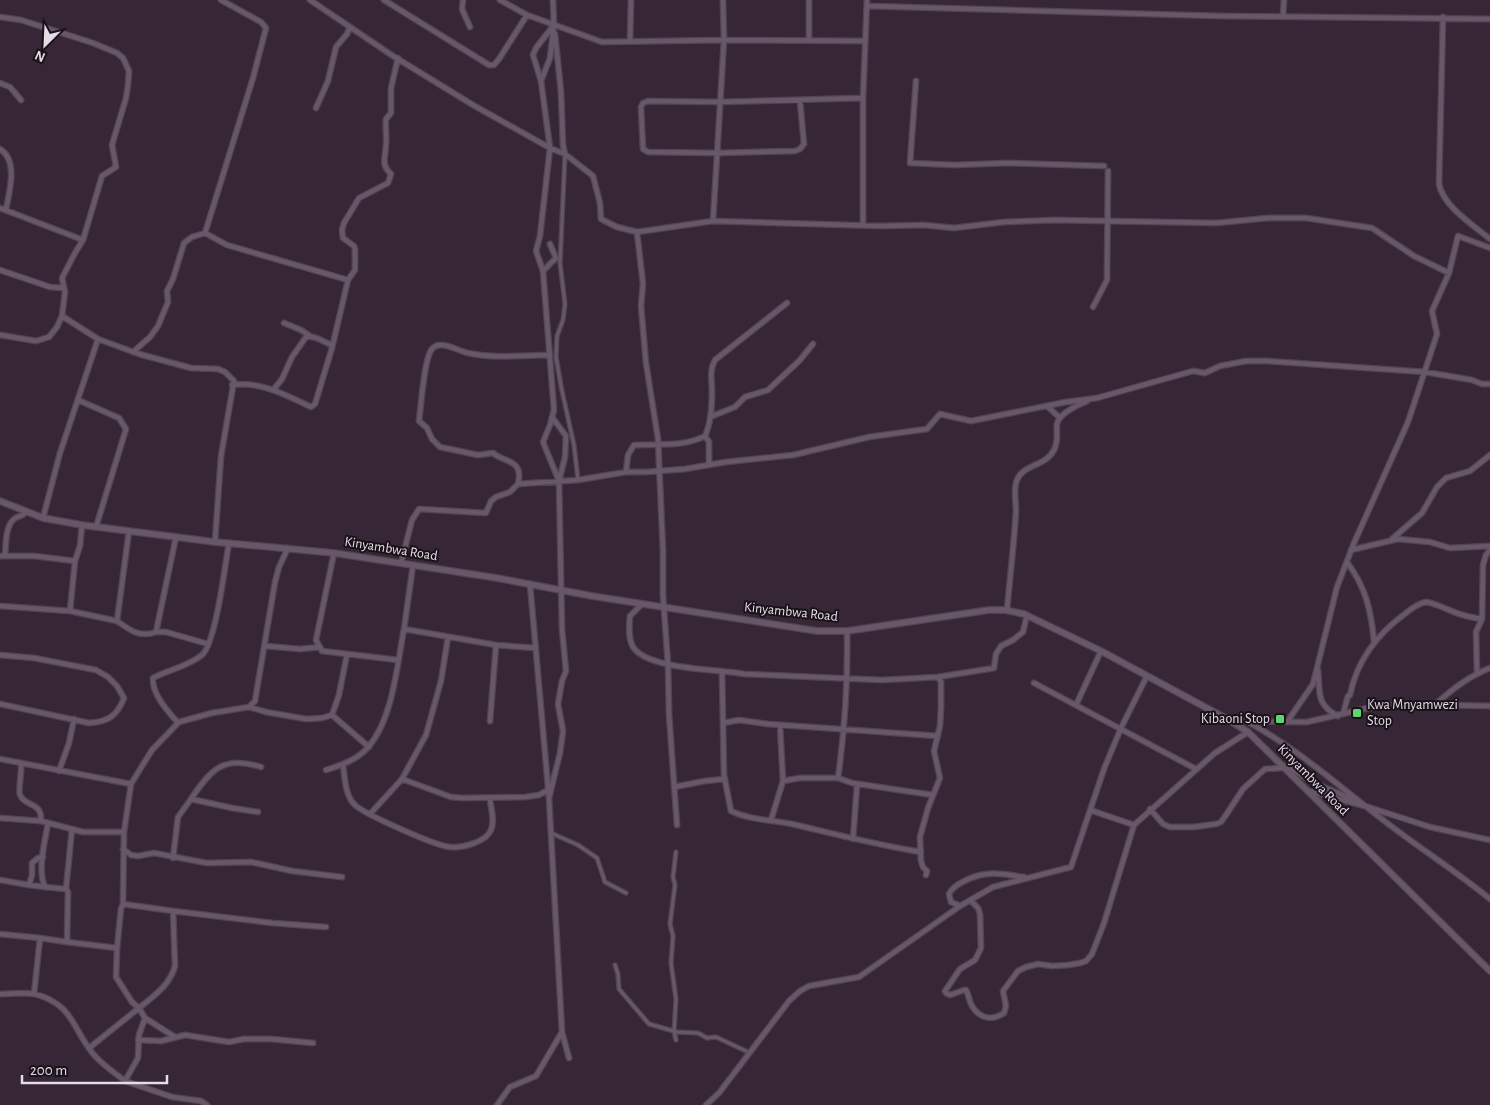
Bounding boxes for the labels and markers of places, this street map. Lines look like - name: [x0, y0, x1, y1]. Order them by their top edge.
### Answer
- place label: Kwa Mnyamwezi Stop: [1367, 698, 1458, 728]
- marker: Kwa Mnyamwezi Stop: [1351, 707, 1363, 719]
- place label: Kibaoni Stop: [1201, 712, 1270, 726]
- marker: Kibaoni Stop: [1274, 713, 1286, 725]

